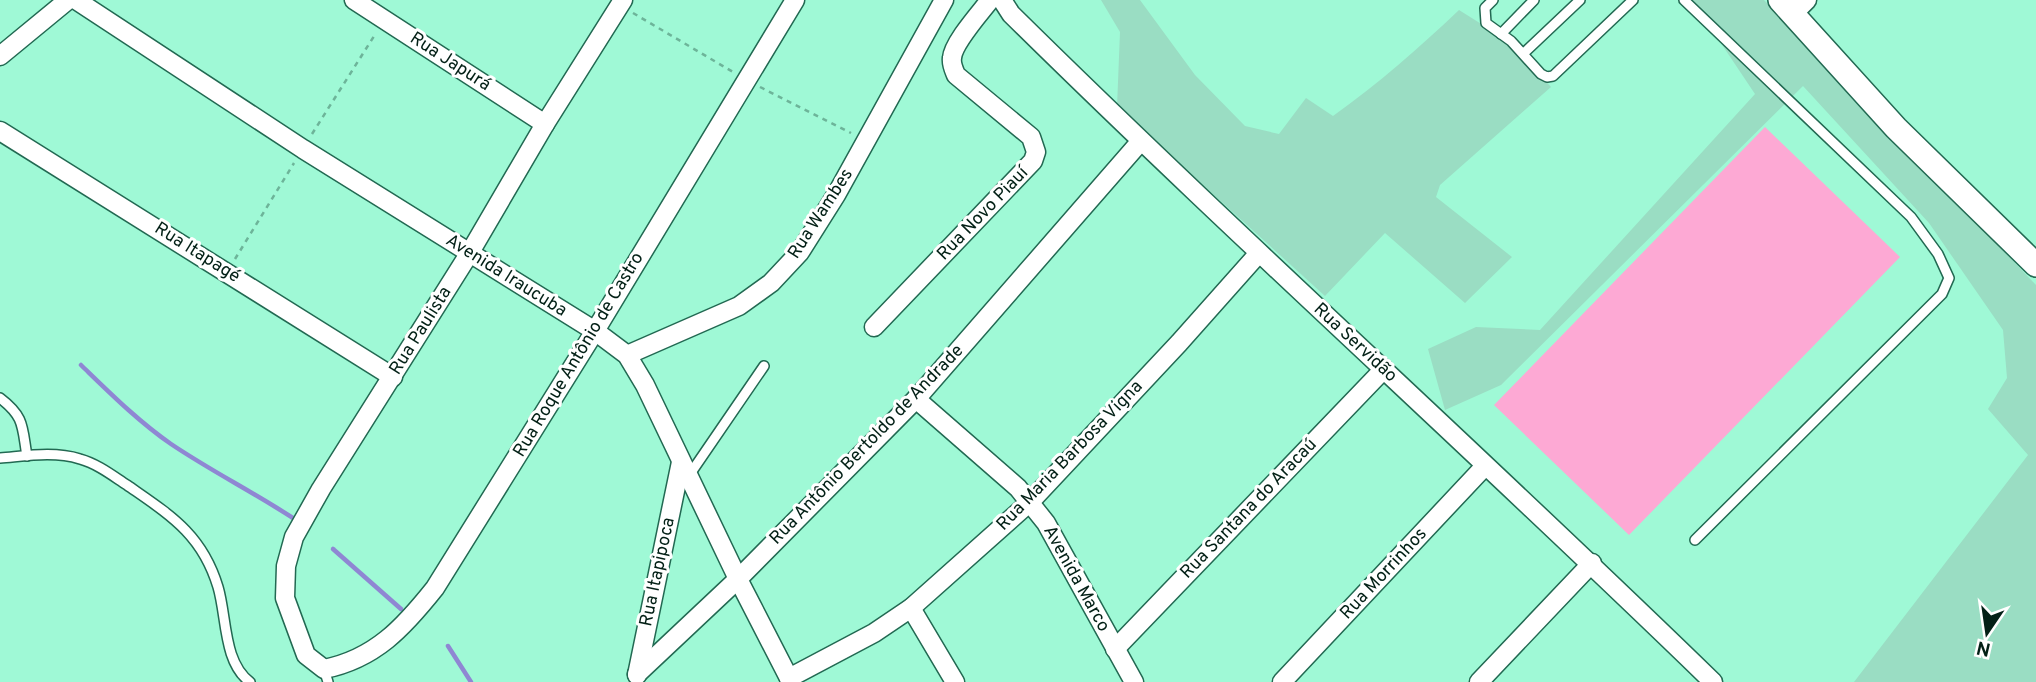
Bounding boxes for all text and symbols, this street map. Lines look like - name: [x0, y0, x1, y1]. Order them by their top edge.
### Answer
- street label: Rua Japurá: [405, 27, 495, 97]
- street label: Rua Novo Piauí: [932, 161, 1035, 266]
- street label: Rua Wambes: [783, 164, 859, 264]
- street label: Rua Itapagé: [150, 218, 244, 288]
- street label: Avenida Iraucuba: [441, 229, 571, 323]
- street label: Rua Roque Antônio de Castro: [509, 248, 649, 462]
- street label: Rua Paulista: [385, 283, 457, 379]
- street label: Rua Servidão: [1308, 298, 1402, 388]
- street label: Rua Antônio Bertoldo de Andrade: [765, 340, 969, 550]
- street label: Rua Maria Barbosa Vigna: [992, 376, 1148, 536]
- street label: Rua Santana do Aracaú: [1176, 434, 1322, 584]
- street label: Rua Itapipoca: [635, 515, 681, 629]
- street label: Avenida Marco: [1037, 522, 1115, 636]
- street label: Rua Morrinhos: [1336, 523, 1432, 625]
- north arrow: [1952, 598, 2022, 668]
- text: N: [1974, 634, 1993, 661]

